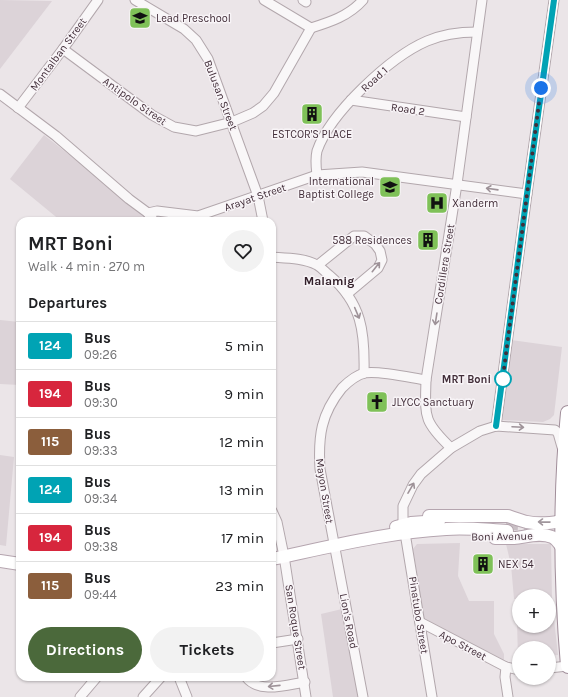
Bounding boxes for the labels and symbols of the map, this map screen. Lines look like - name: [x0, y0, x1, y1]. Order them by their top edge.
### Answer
- school or university icon: Lead Preschool: [127, 5, 153, 31]
- place label: Lead Preschool: [156, 12, 231, 25]
- street label: Montalban Street: [27, 15, 89, 93]
- street label: Bulusan Street: [201, 58, 240, 132]
- street label: Road 1: [358, 64, 390, 95]
- street label: Antipolo Street: [100, 75, 169, 128]
- your location: [531, 78, 551, 98]
- building icon: ESTCOR'S PLACE: [299, 101, 325, 127]
- street label: Road 2: [390, 101, 426, 118]
- place label: ESTCOR'S PLACE: [272, 128, 352, 141]
- school or university icon: International Baptist College: [377, 174, 403, 200]
- place label: International Baptist College: [298, 175, 374, 201]
- street label: Arayat Street: [223, 181, 288, 214]
- one-way arrow: [486, 185, 499, 193]
- hospital icon: Xanderm: [424, 190, 450, 216]
- place label: Xanderm: [452, 197, 498, 210]
- street label: Cordillera Street: [432, 223, 457, 305]
- building icon: 588 Residences: [415, 227, 441, 253]
- place label: 588 Residences: [332, 234, 412, 247]
- one-way arrow: [372, 262, 380, 273]
- district label: Malamig: [304, 274, 354, 288]
- one-way arrow: [353, 306, 361, 318]
- one-way arrow: [432, 312, 440, 325]
- marker: MRT Boni: [494, 370, 512, 388]
- place label: MRT Boni: [442, 373, 491, 386]
- church icon: JLYCC Sanctuary: [364, 389, 390, 415]
- place label: JLYCC Sanctuary: [392, 396, 474, 409]
- one-way arrow: [511, 424, 524, 431]
- street label: Mayon Street: [313, 457, 336, 525]
- one-way arrow: [408, 482, 416, 494]
- one-way arrow: [538, 518, 551, 526]
- street label: Boni Avenue: [471, 529, 533, 544]
- building icon: NEX 54: [470, 551, 496, 577]
- place label: NEX 54: [498, 558, 534, 571]
- street label: Pinatubo Street: [406, 575, 431, 655]
- street label: San Roque Street: [282, 583, 309, 671]
- street label: Lion's Road: [337, 592, 360, 650]
- street label: Apo Street: [437, 628, 489, 663]
- one-way arrow: [268, 683, 281, 690]

